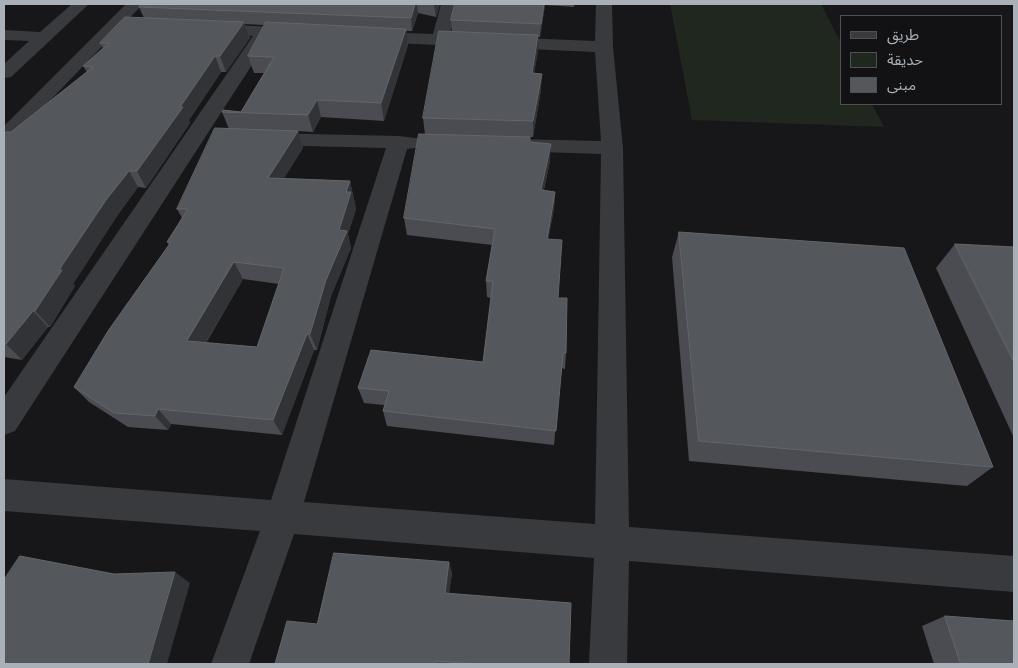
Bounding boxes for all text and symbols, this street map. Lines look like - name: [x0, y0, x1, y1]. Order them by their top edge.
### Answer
- legend: [840, 15, 1003, 105]
- text: طريق: [887, 26, 919, 43]
- text: حديقة: [887, 51, 923, 68]
- text: مبنى: [887, 76, 916, 93]

